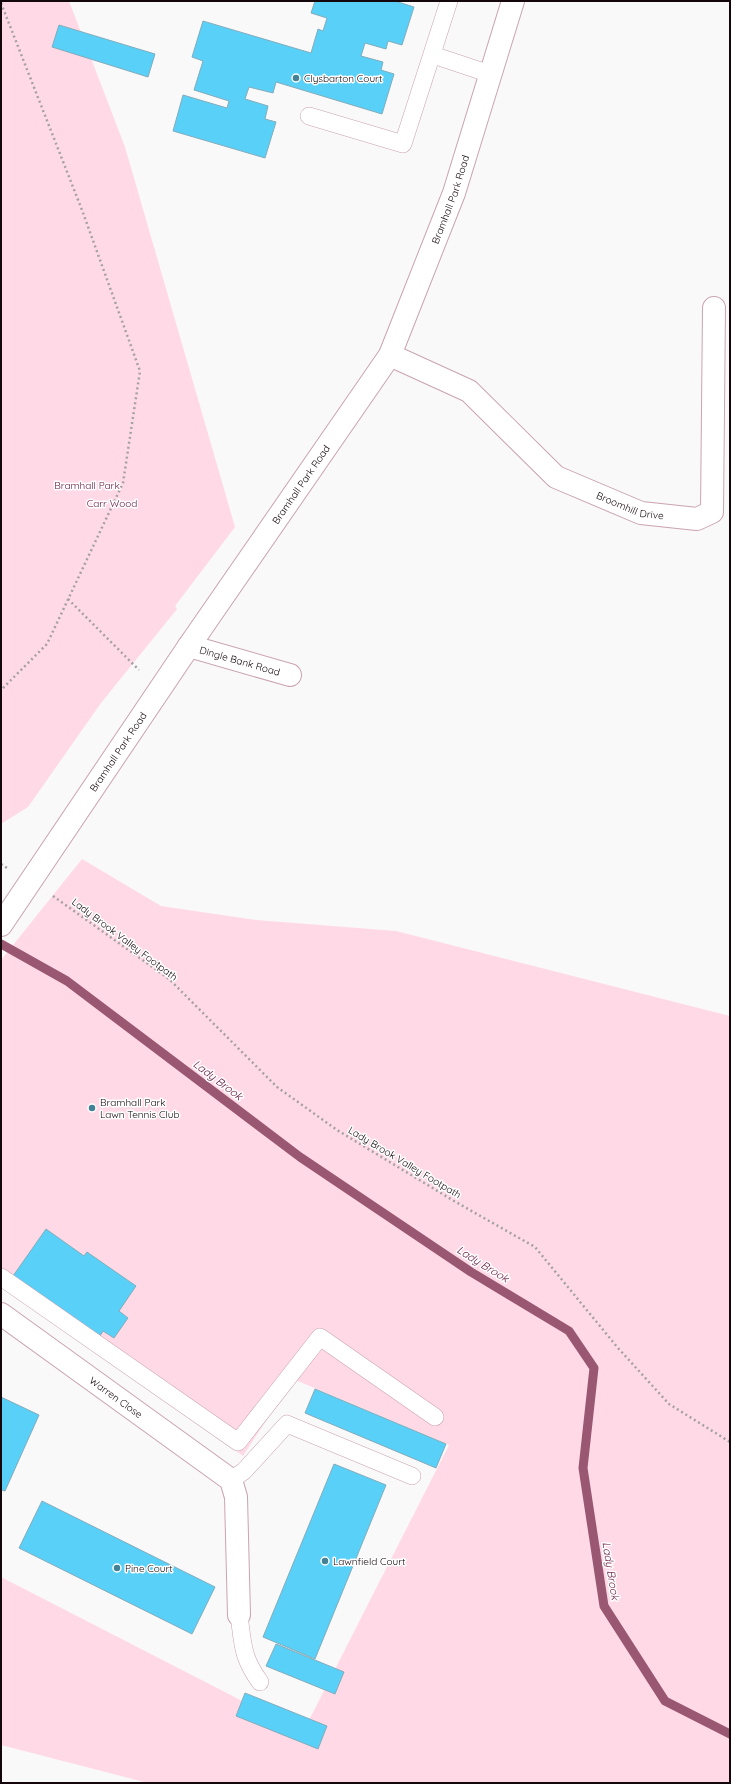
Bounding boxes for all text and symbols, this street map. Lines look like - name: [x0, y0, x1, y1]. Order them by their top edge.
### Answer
- place label: Clysbarton Court: [304, 72, 383, 85]
- marker: Clysbarton Court: [291, 73, 301, 83]
- street label: Bramhall Park Road: [429, 154, 472, 246]
- street label: Bramhall Park Road: [269, 442, 333, 527]
- park label: Bramhall Park: [54, 479, 120, 492]
- street label: Broomhill Drive: [594, 489, 665, 522]
- park label: Carr Wood: [87, 497, 137, 510]
- street label: Dingle Bank Road: [198, 643, 282, 679]
- street label: Bramhall Park Road: [87, 710, 150, 794]
- street label: Lady Brook Valley Footpath: [69, 895, 180, 984]
- water label: Lady Brook: [190, 1057, 247, 1104]
- place label: Bramhall Park Lawn Tennis Club: [100, 1096, 180, 1121]
- marker: Bramhall Park Lawn Tennis Club: [87, 1103, 97, 1113]
- street label: Lady Brook Valley Footpath: [346, 1124, 464, 1201]
- water label: Lady Brook: [454, 1242, 513, 1286]
- street label: Warren Close: [87, 1374, 145, 1421]
- water label: Lady Brook: [599, 1541, 623, 1602]
- place label: Lawnfield Court: [333, 1555, 406, 1568]
- marker: Lawnfield Court: [320, 1556, 330, 1566]
- place label: Pine Court: [125, 1562, 173, 1575]
- marker: Pine Court: [112, 1563, 122, 1573]

